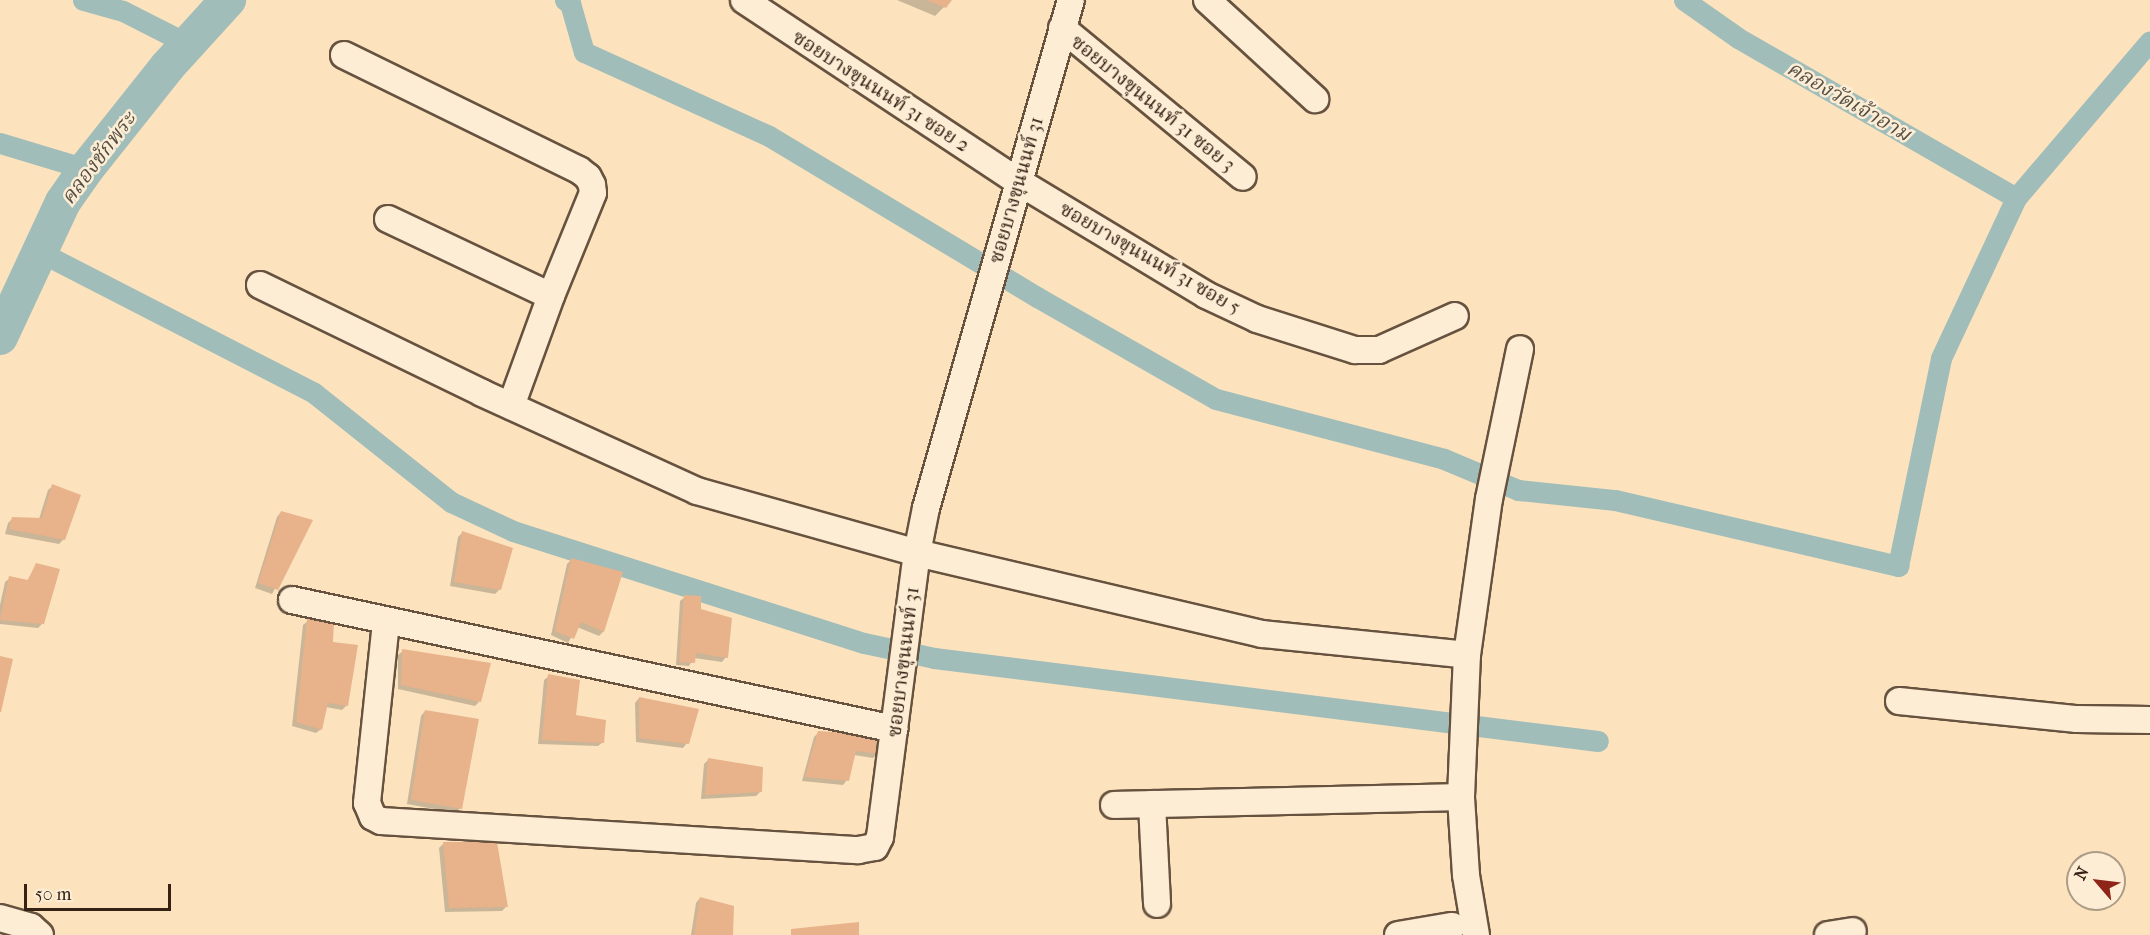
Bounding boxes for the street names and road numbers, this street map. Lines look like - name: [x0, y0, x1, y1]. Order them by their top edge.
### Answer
- street label: ซอยบางขุนนนท์ 31 ซอย 2: [788, 25, 974, 157]
- street label: ซอยบางขุนนนท์ 31 ซอย 3: [1066, 29, 1240, 177]
- street label: ซอยบางขุนนนท์ 31: [984, 114, 1048, 266]
- street label: ซอยบางขุนนนท์ 31 ซอย 5: [1055, 196, 1245, 320]
- street label: ซอยบางขุนนนท์ 31: [882, 585, 924, 739]

